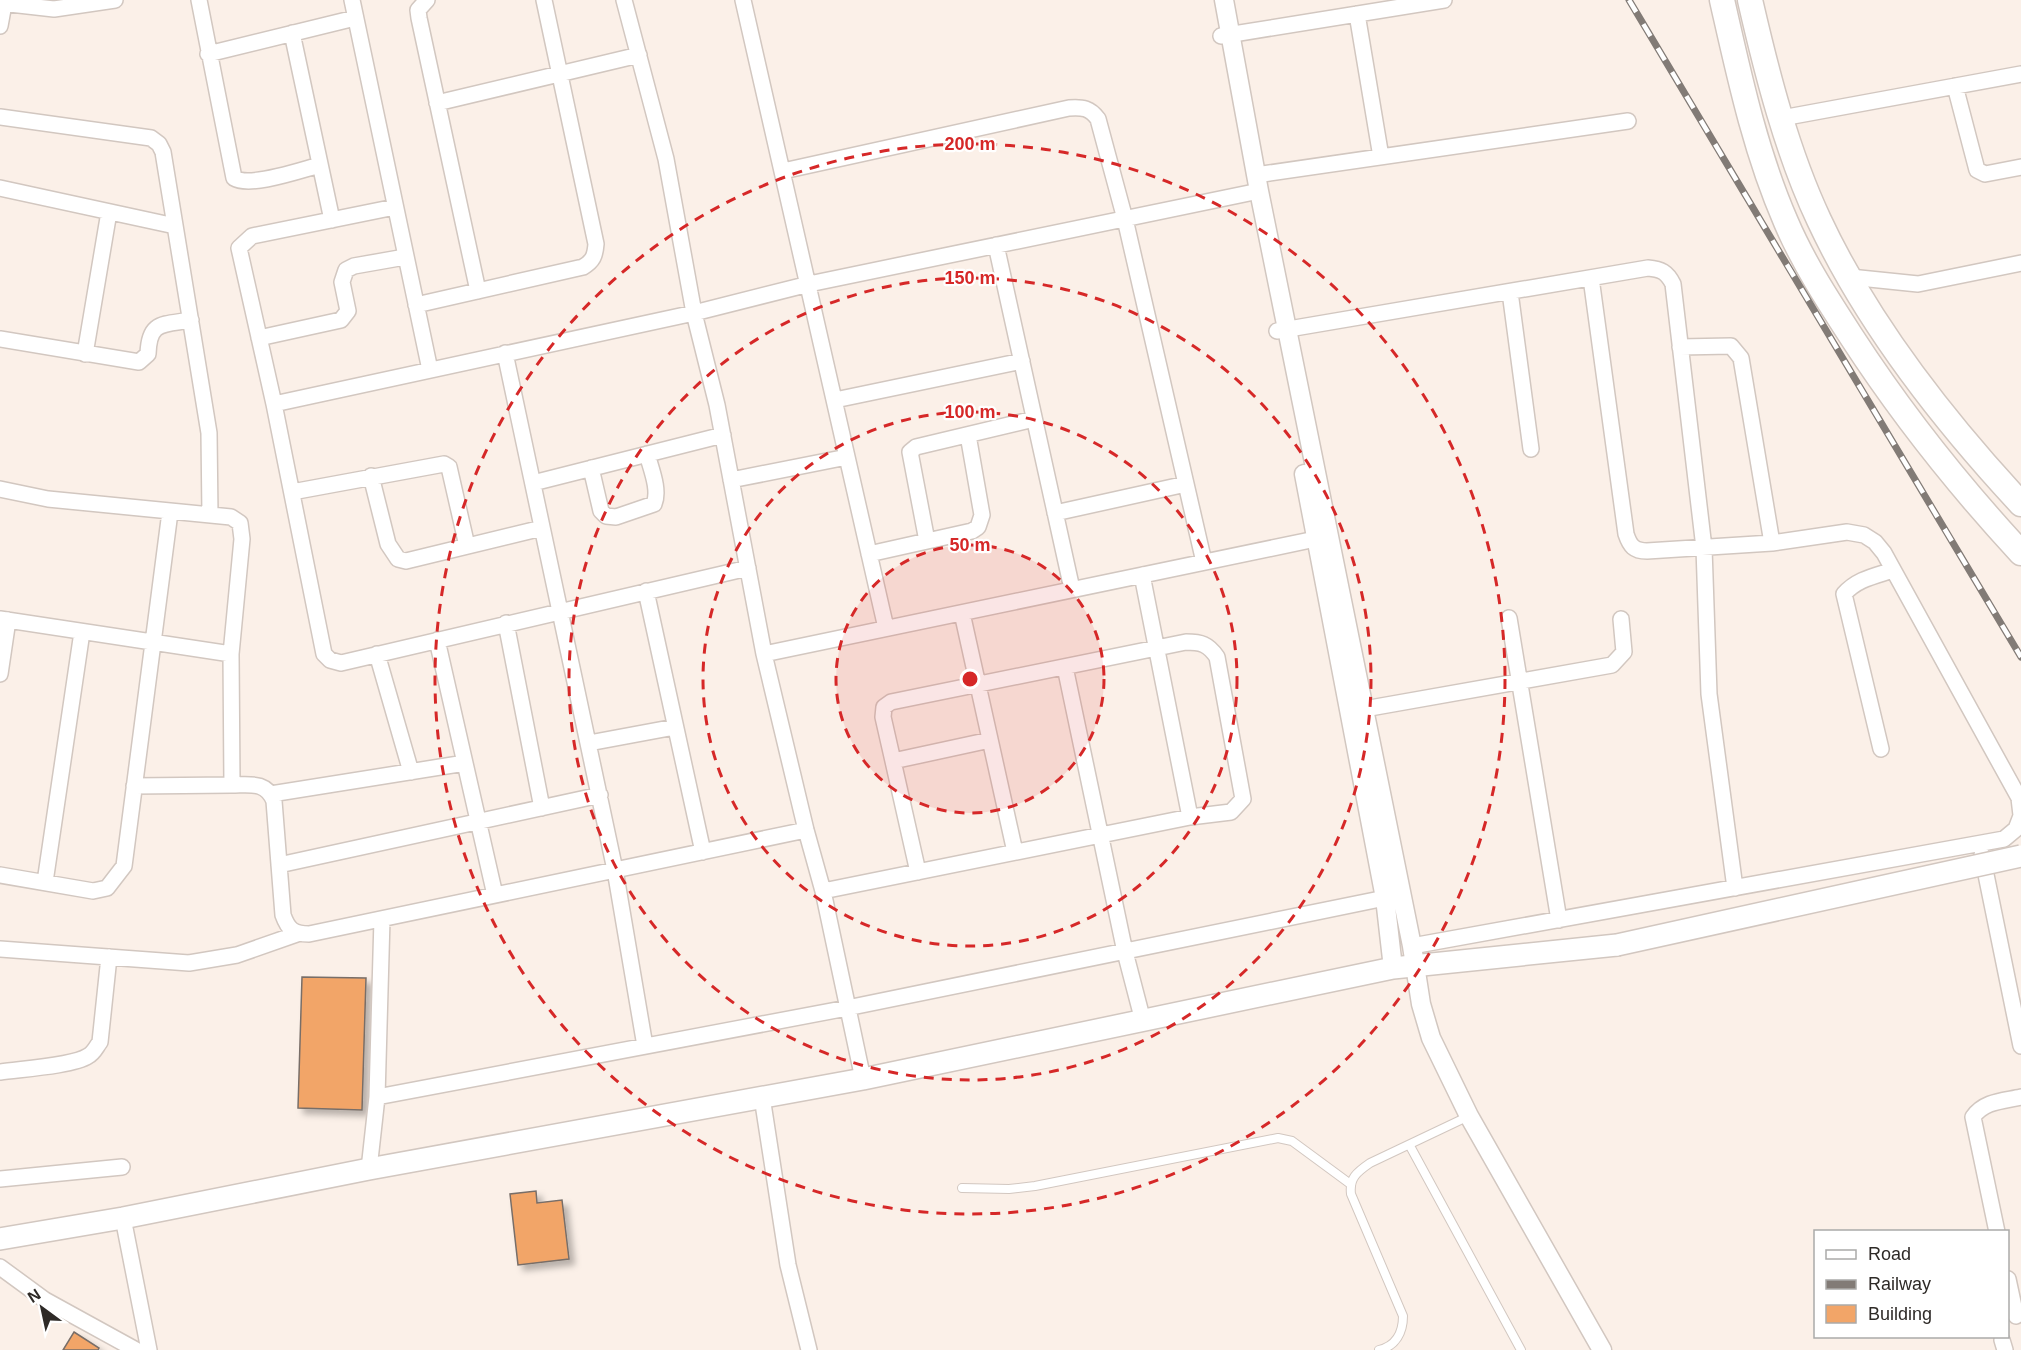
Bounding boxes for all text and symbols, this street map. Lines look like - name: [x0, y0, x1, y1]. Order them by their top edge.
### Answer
- text: 200 m: [944, 134, 996, 154]
- text: 150 m: [944, 268, 996, 288]
- text: 100 m: [944, 402, 996, 422]
- text: 50 m: [949, 535, 991, 555]
- centre of rings: [960, 669, 980, 689]
- legend: [1814, 1230, 2009, 1338]
- text: Road: [1868, 1244, 1911, 1264]
- text: Railway: [1868, 1274, 1931, 1294]
- north arrow: [12, 1278, 72, 1338]
- text: N: [25, 1286, 44, 1306]
- text: Building: [1868, 1304, 1932, 1324]

